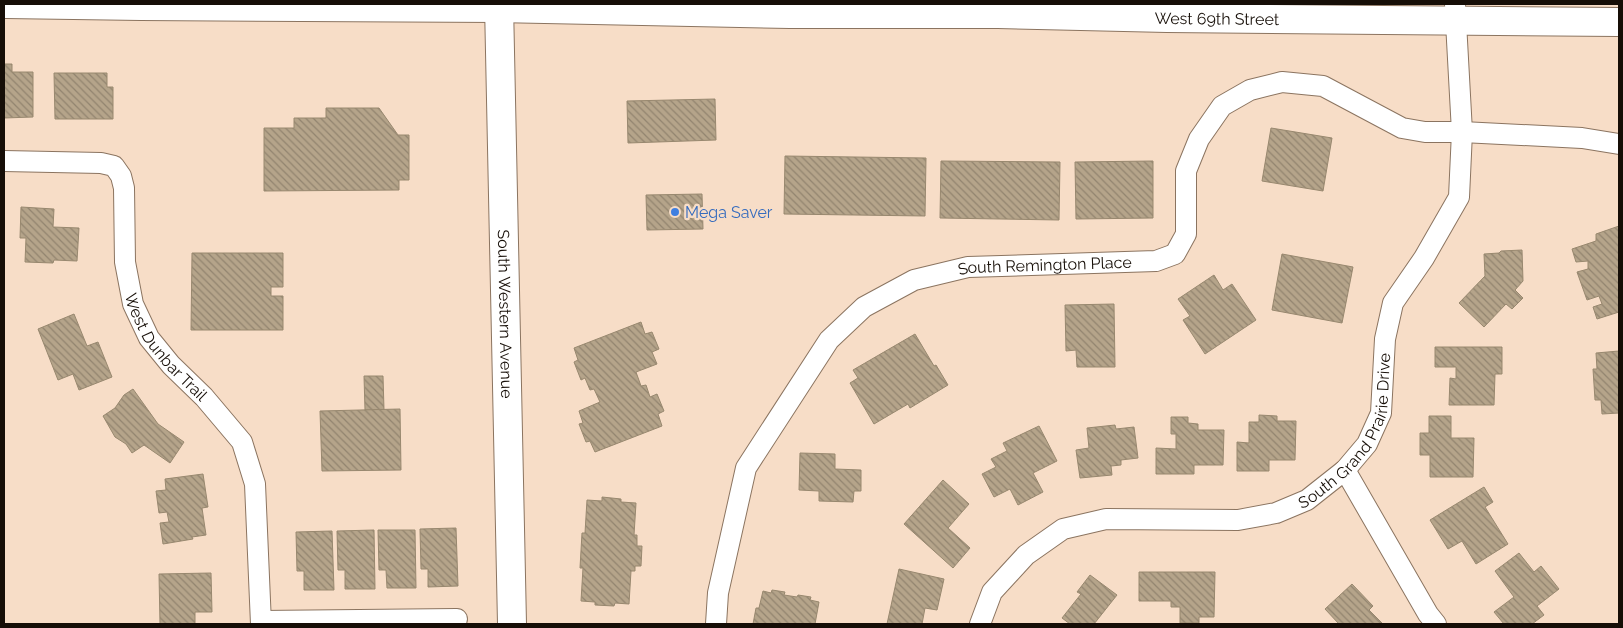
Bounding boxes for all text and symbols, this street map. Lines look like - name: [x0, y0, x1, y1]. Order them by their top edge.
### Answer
- street label: West 69th Street: [1154, 9, 1280, 29]
- place label: Mega Saver: [685, 203, 773, 222]
- marker: Mega Saver: [669, 206, 681, 218]
- street label: South Western Avenue: [494, 229, 516, 399]
- street label: South Remington Place: [956, 253, 1132, 279]
- street label: West Dunbar Trail: [121, 292, 212, 405]
- street label: South Grand Prairie Drive: [1295, 352, 1394, 513]

